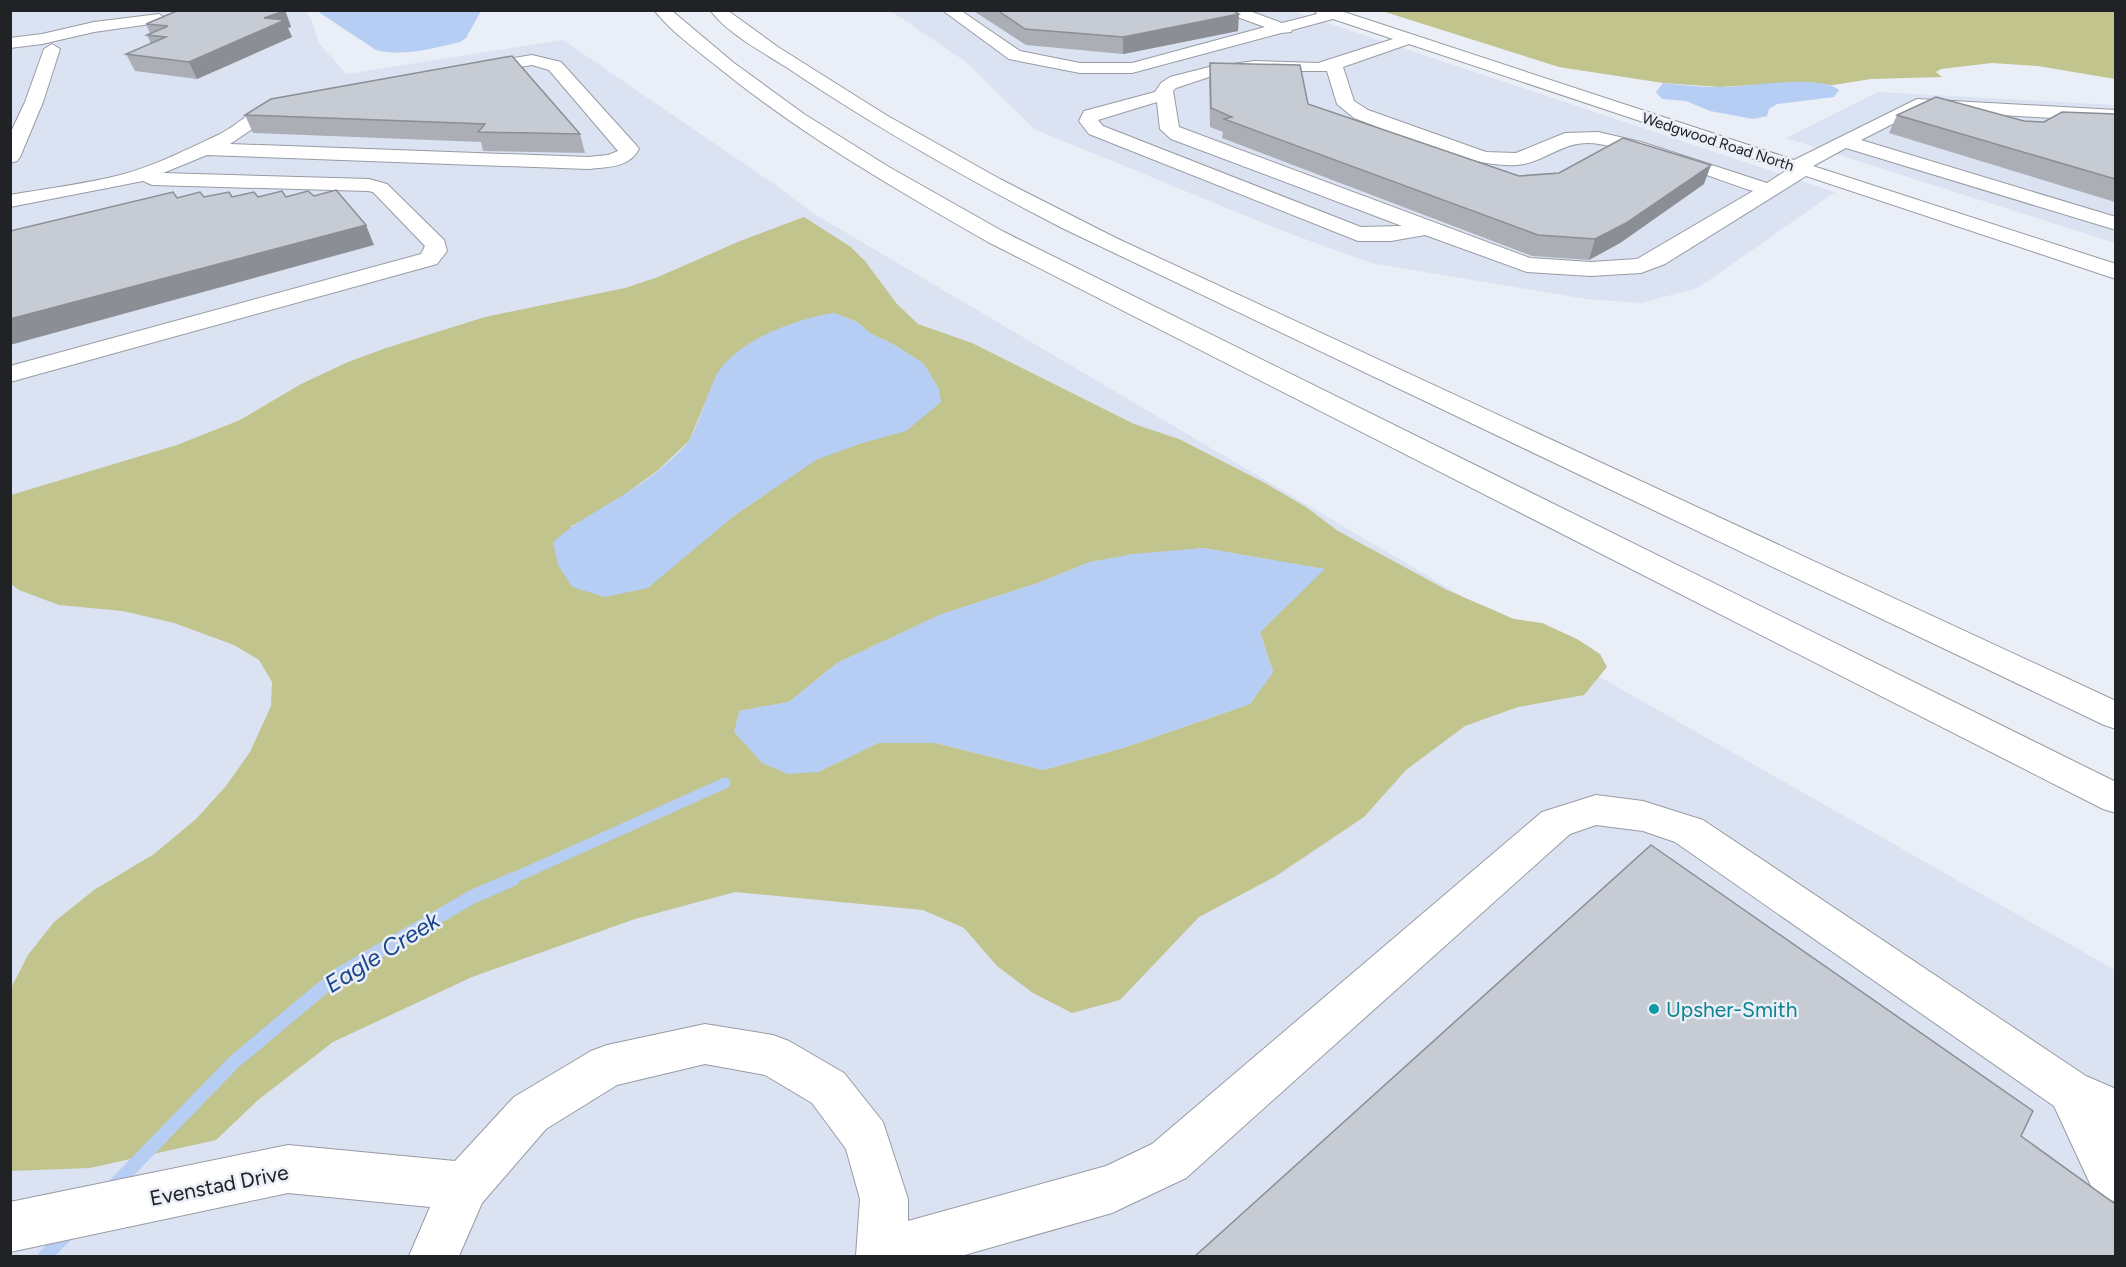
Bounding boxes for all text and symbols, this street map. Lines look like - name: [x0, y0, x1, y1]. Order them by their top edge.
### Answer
- street label: Wedgwood Road North: [1640, 109, 1796, 175]
- water label: Eagle Creek: [319, 905, 446, 999]
- place label: Upsher-Smith: [1666, 997, 1797, 1022]
- marker: Upsher-Smith: [1647, 1002, 1661, 1016]
- street label: Evenstad Drive: [148, 1159, 290, 1211]

